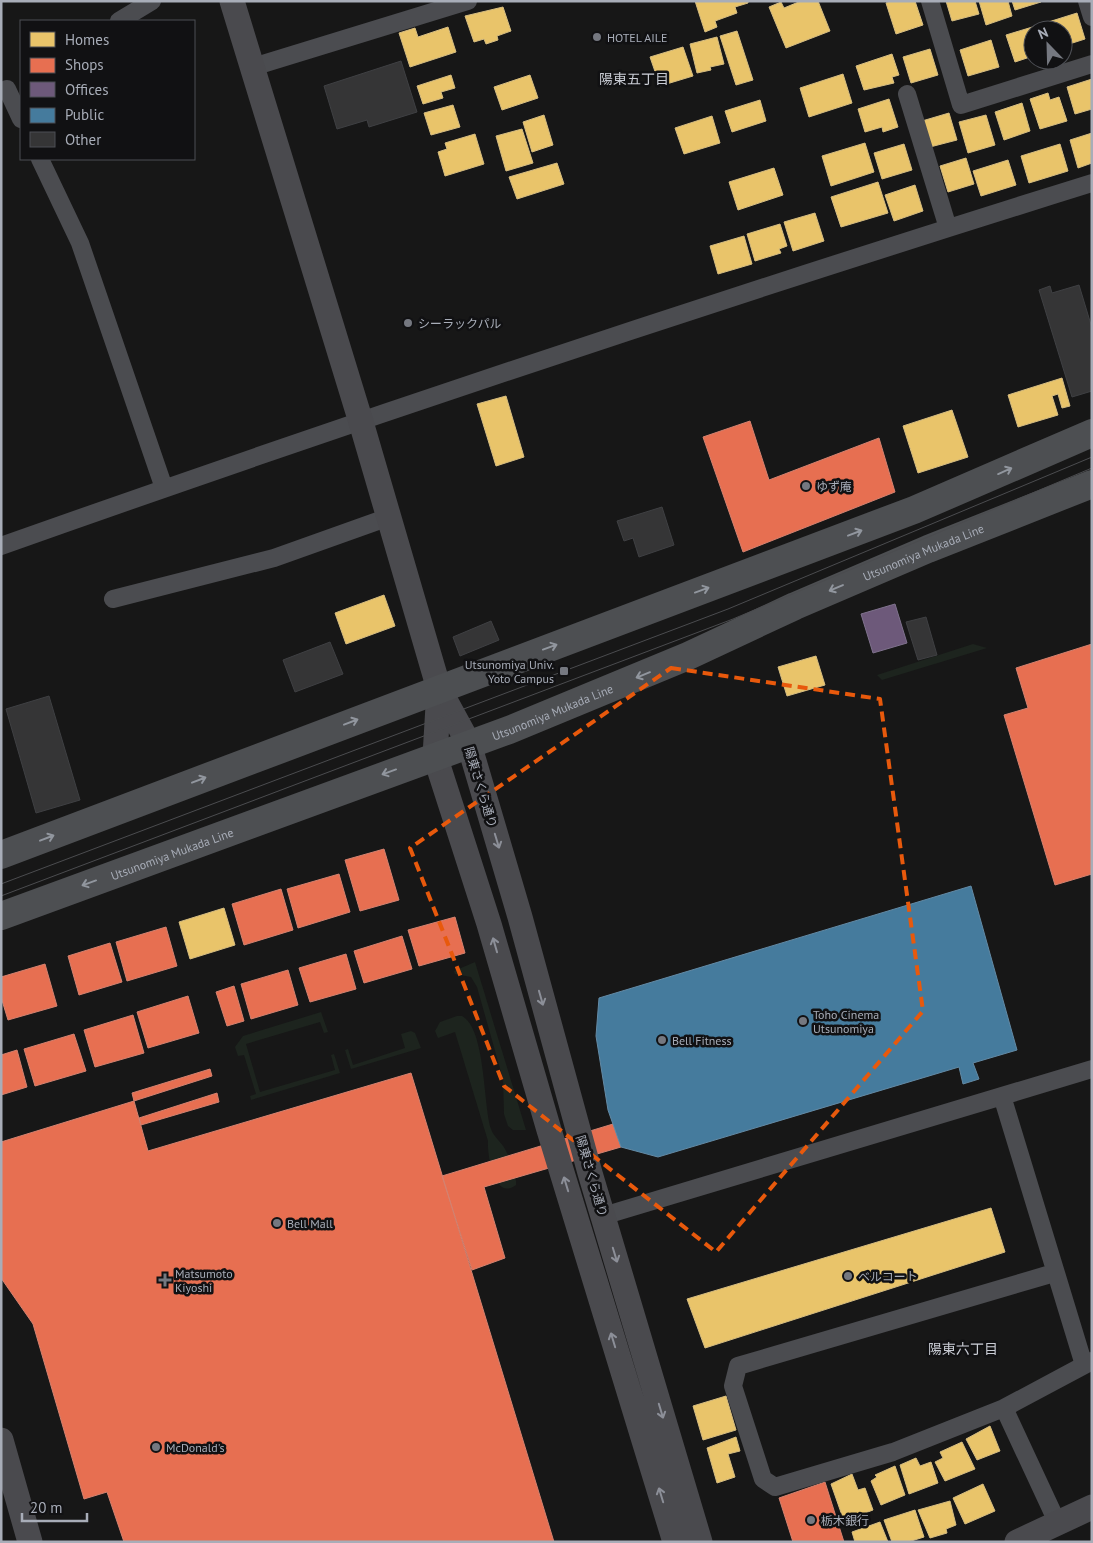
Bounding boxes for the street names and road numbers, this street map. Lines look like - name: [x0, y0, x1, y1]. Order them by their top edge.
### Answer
- street label: Utsunomiya Mukada Line: [860, 520, 986, 584]
- street label: Utsunomiya Mukada Line: [490, 680, 615, 743]
- street label: 陽東さくら通り: [462, 745, 500, 829]
- street label: Utsunomiya Mukada Line: [108, 824, 235, 883]
- street label: 陽東さくら通り: [573, 1134, 611, 1218]

